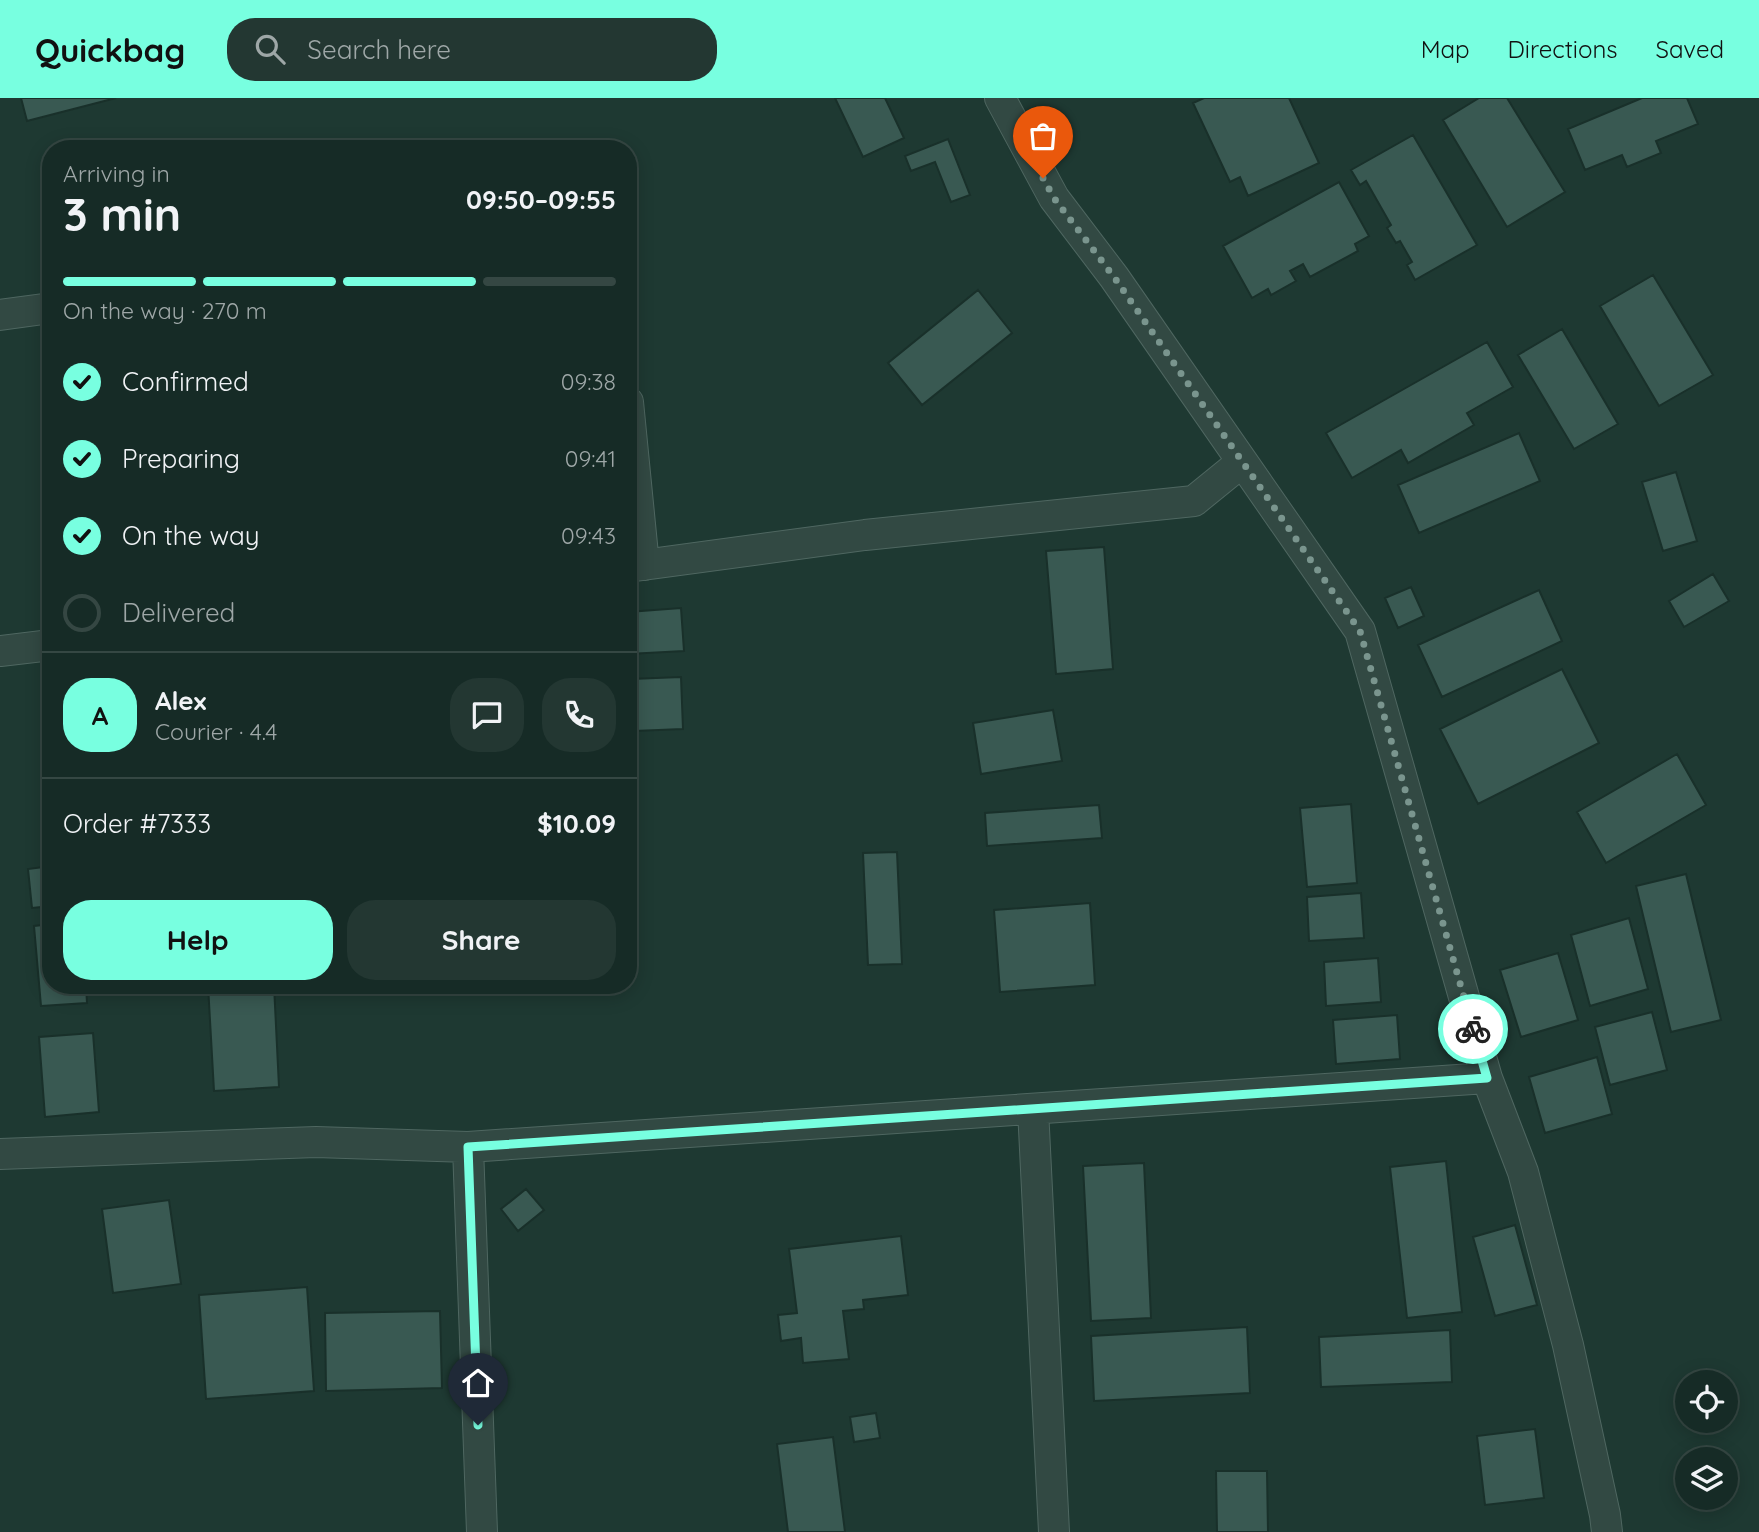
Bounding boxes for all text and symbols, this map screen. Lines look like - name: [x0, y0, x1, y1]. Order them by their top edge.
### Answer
- search box: [227, 18, 717, 81]
- text: Quickbag: [35, 29, 185, 70]
- icon: search: [251, 30, 289, 68]
- text: Search here: [307, 33, 451, 66]
- text: Map: [1421, 34, 1470, 64]
- text: Directions: [1508, 34, 1618, 64]
- text: Saved: [1656, 34, 1724, 64]
- pin: [1013, 106, 1073, 178]
- icon: bag: [1024, 117, 1062, 155]
- text: Arriving in: [63, 159, 170, 188]
- text: 09:50–09:55: [466, 183, 616, 216]
- text: 3 min: [63, 185, 181, 243]
- text: On the way · 270 m: [63, 296, 267, 325]
- icon: check: [63, 363, 101, 401]
- text: Confirmed: [122, 365, 249, 398]
- text: 09:38: [561, 367, 616, 396]
- icon: check: [63, 440, 101, 478]
- text: Preparing: [122, 442, 240, 475]
- text: 09:41: [565, 444, 616, 473]
- icon: check: [63, 517, 101, 555]
- text: On the way: [122, 519, 260, 552]
- text: 09:43: [561, 521, 616, 550]
- text: Delivered: [122, 596, 235, 629]
- button: chat: [450, 678, 524, 752]
- button: phone: [542, 678, 616, 752]
- text: Alex: [155, 684, 206, 717]
- text: A: [92, 699, 108, 732]
- text: Courier · 4.4: [155, 717, 277, 746]
- text: Order #7333: [63, 807, 211, 840]
- text: $10.09: [537, 807, 616, 840]
- button: Help: [63, 900, 333, 980]
- button: Share: [347, 900, 616, 980]
- courier: [1438, 994, 1508, 1064]
- icon: bike: [1454, 1010, 1492, 1048]
- pin: [448, 1353, 508, 1425]
- icon: home: [459, 1364, 497, 1402]
- map controls: [1675, 1370, 1738, 1510]
- button: locate: [1675, 1370, 1738, 1433]
- button: layers: [1675, 1447, 1738, 1510]

